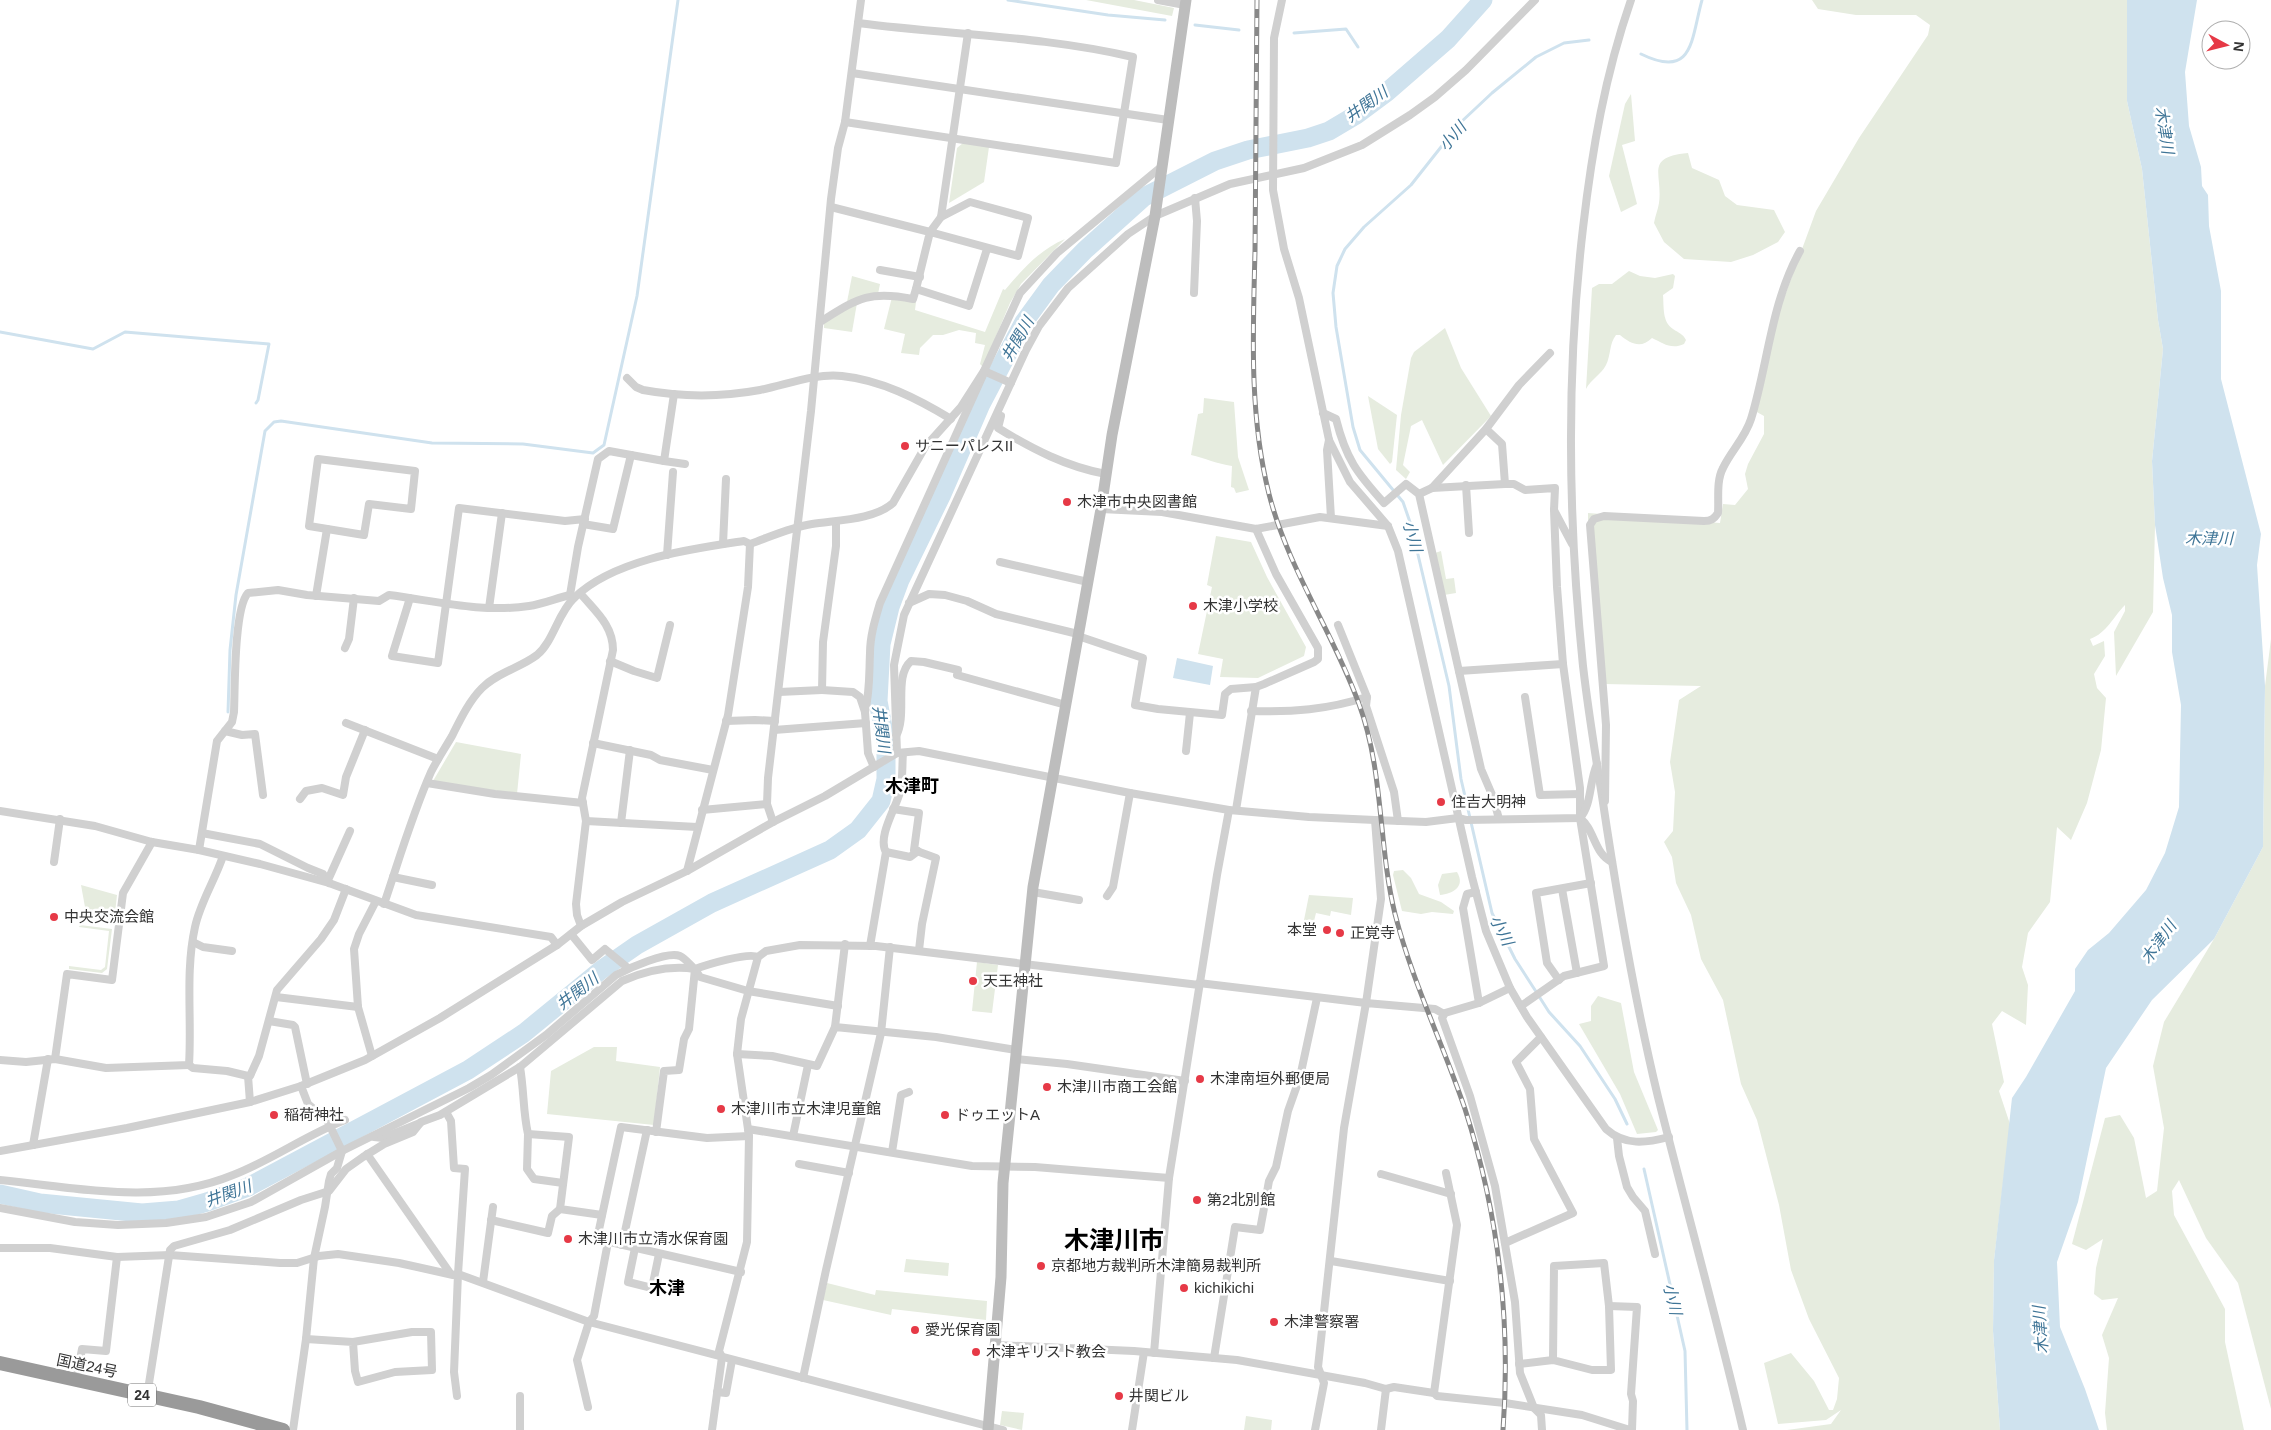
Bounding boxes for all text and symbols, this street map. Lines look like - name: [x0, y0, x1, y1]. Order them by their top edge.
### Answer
- north arrow: [2201, 20, 2251, 70]
- text: N: [2230, 41, 2247, 53]
- water label: 井関川: [1342, 82, 1392, 125]
- water label: 木津川: [2152, 105, 2177, 157]
- water label: 小川: [1435, 117, 1471, 154]
- water label: 井関川: [998, 312, 1038, 364]
- place label: サニーパレスII: [915, 437, 1013, 454]
- marker: サニーパレスII: [899, 440, 911, 452]
- place label: 木津市中央図書館: [1077, 493, 1197, 510]
- marker: 木津市中央図書館: [1061, 496, 1073, 508]
- water label: 小川: [1400, 518, 1425, 556]
- water label: 木津川: [2185, 530, 2235, 547]
- place label: 木津小学校: [1203, 597, 1278, 614]
- marker: 木津小学校: [1187, 600, 1199, 612]
- water label: 井関川: [870, 704, 893, 756]
- district label: 木津町: [885, 776, 939, 796]
- place label: 住吉大明神: [1451, 793, 1526, 810]
- marker: 住吉大明神: [1435, 796, 1447, 808]
- place label: 中央交流会館: [64, 908, 154, 925]
- marker: 中央交流会館: [48, 911, 60, 923]
- water label: 小川: [1487, 912, 1517, 950]
- water label: 木津川: [2137, 916, 2181, 967]
- place label: 本堂: [1287, 921, 1317, 938]
- marker: 本堂: [1321, 924, 1333, 936]
- place label: 正覚寺: [1350, 924, 1395, 941]
- marker: 正覚寺: [1334, 927, 1346, 939]
- water label: 井関川: [553, 969, 603, 1013]
- place label: 天王神社: [983, 972, 1043, 989]
- marker: 天王神社: [967, 975, 979, 987]
- place label: 木津南垣外郵便局: [1210, 1070, 1330, 1087]
- marker: 木津南垣外郵便局: [1194, 1073, 1206, 1085]
- place label: 木津川市商工会館: [1057, 1078, 1177, 1095]
- marker: 木津川市商工会館: [1041, 1081, 1053, 1093]
- place label: 木津川市立木津児童館: [731, 1100, 881, 1117]
- marker: 木津川市立木津児童館: [715, 1103, 727, 1115]
- place label: 稲荷神社: [284, 1106, 344, 1123]
- place label: ドゥエットA: [955, 1106, 1040, 1123]
- marker: 稲荷神社: [268, 1109, 280, 1121]
- marker: ドゥエットA: [939, 1109, 951, 1121]
- water label: 井関川: [203, 1177, 256, 1210]
- place label: 第2北別館: [1207, 1191, 1275, 1208]
- marker: 第2北別館: [1191, 1194, 1203, 1206]
- district label: 木津川市: [1064, 1226, 1164, 1254]
- place label: 木津川市立清水保育園: [578, 1230, 728, 1247]
- marker: 木津川市立清水保育園: [562, 1233, 574, 1245]
- place label: 京都地方裁判所木津簡易裁判所: [1051, 1257, 1261, 1274]
- marker: 京都地方裁判所木津簡易裁判所: [1035, 1260, 1047, 1272]
- district label: 木津: [649, 1278, 685, 1298]
- place label: kichikichi: [1194, 1279, 1254, 1296]
- marker: kichikichi: [1178, 1282, 1190, 1294]
- water label: 小川: [1661, 1282, 1685, 1319]
- water label: 木津川: [2030, 1303, 2051, 1355]
- place label: 木津警察署: [1284, 1313, 1359, 1330]
- marker: 木津警察署: [1268, 1316, 1280, 1328]
- place label: 愛光保育園: [925, 1321, 1000, 1338]
- marker: 愛光保育園: [909, 1324, 921, 1336]
- place label: 木津キリスト教会: [986, 1343, 1106, 1360]
- marker: 木津キリスト教会: [970, 1346, 982, 1358]
- street label: 国道24号: [55, 1351, 119, 1380]
- road number: 24: [128, 1384, 156, 1406]
- place label: 井関ビル: [1129, 1387, 1189, 1404]
- marker: 井関ビル: [1113, 1390, 1125, 1402]

